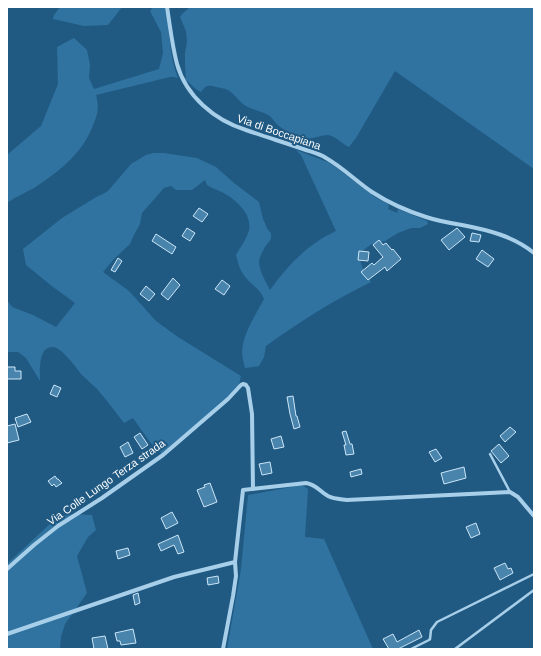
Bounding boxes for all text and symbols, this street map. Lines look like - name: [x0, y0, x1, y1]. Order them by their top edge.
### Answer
- street label: Via di Boccapiana: [236, 112, 323, 152]
- street label: Via Colle Lungo Terza strada: [45, 436, 168, 527]

